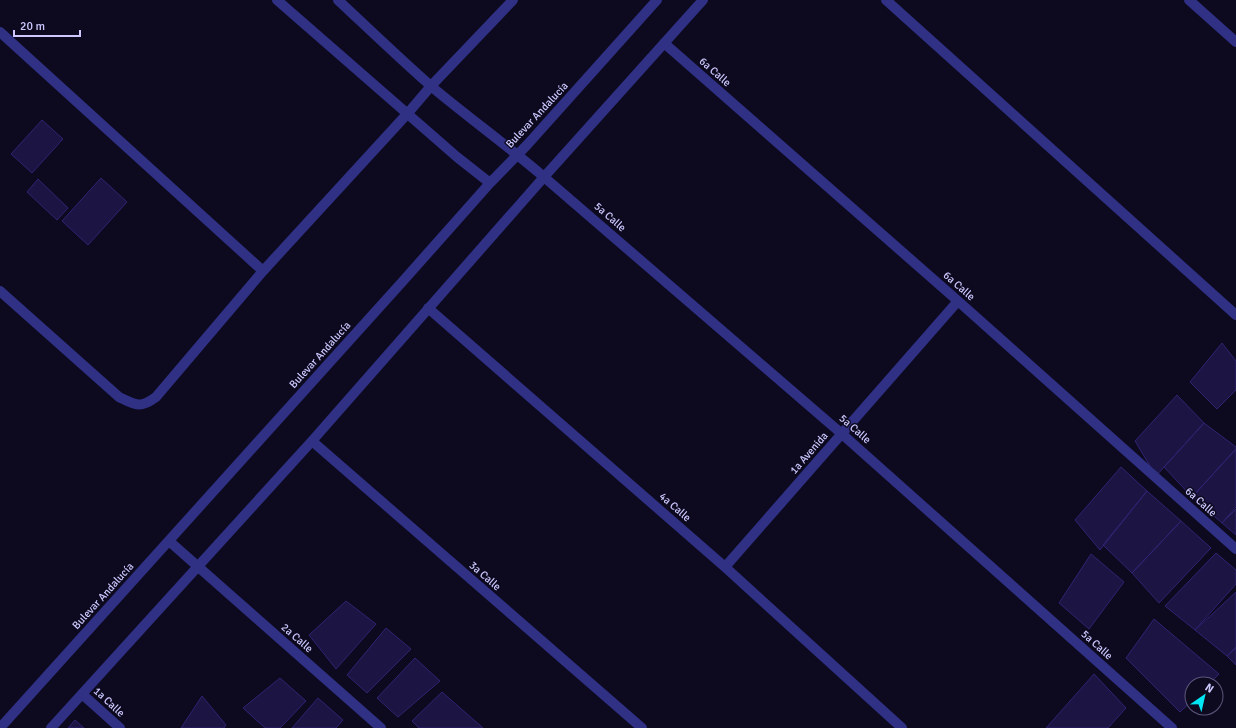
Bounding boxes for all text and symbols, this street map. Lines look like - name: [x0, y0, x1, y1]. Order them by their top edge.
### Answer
- scale bar: [14, 12, 80, 38]
- text: 20 m: [20, 19, 45, 34]
- street label: 6a Calle: [696, 55, 734, 89]
- street label: Bulevar Andalucía: [503, 79, 571, 151]
- street label: 5a Calle: [591, 200, 629, 234]
- street label: 6a Calle: [940, 269, 978, 303]
- street label: Bulevar Andalucía: [287, 319, 354, 391]
- street label: 5a Calle: [836, 412, 874, 446]
- street label: 1a Avenida: [787, 429, 831, 477]
- street label: 6a Calle: [1183, 485, 1219, 519]
- street label: 4a Calle: [656, 490, 694, 524]
- street label: 3a Calle: [466, 559, 504, 593]
- street label: Bulevar Andalucía: [70, 560, 137, 632]
- street label: 2a Calle: [278, 621, 316, 655]
- street label: 5a Calle: [1079, 628, 1115, 662]
- north arrow: [1184, 676, 1224, 716]
- text: N: [1203, 681, 1216, 696]
- street label: 1a Calle: [91, 684, 127, 720]

